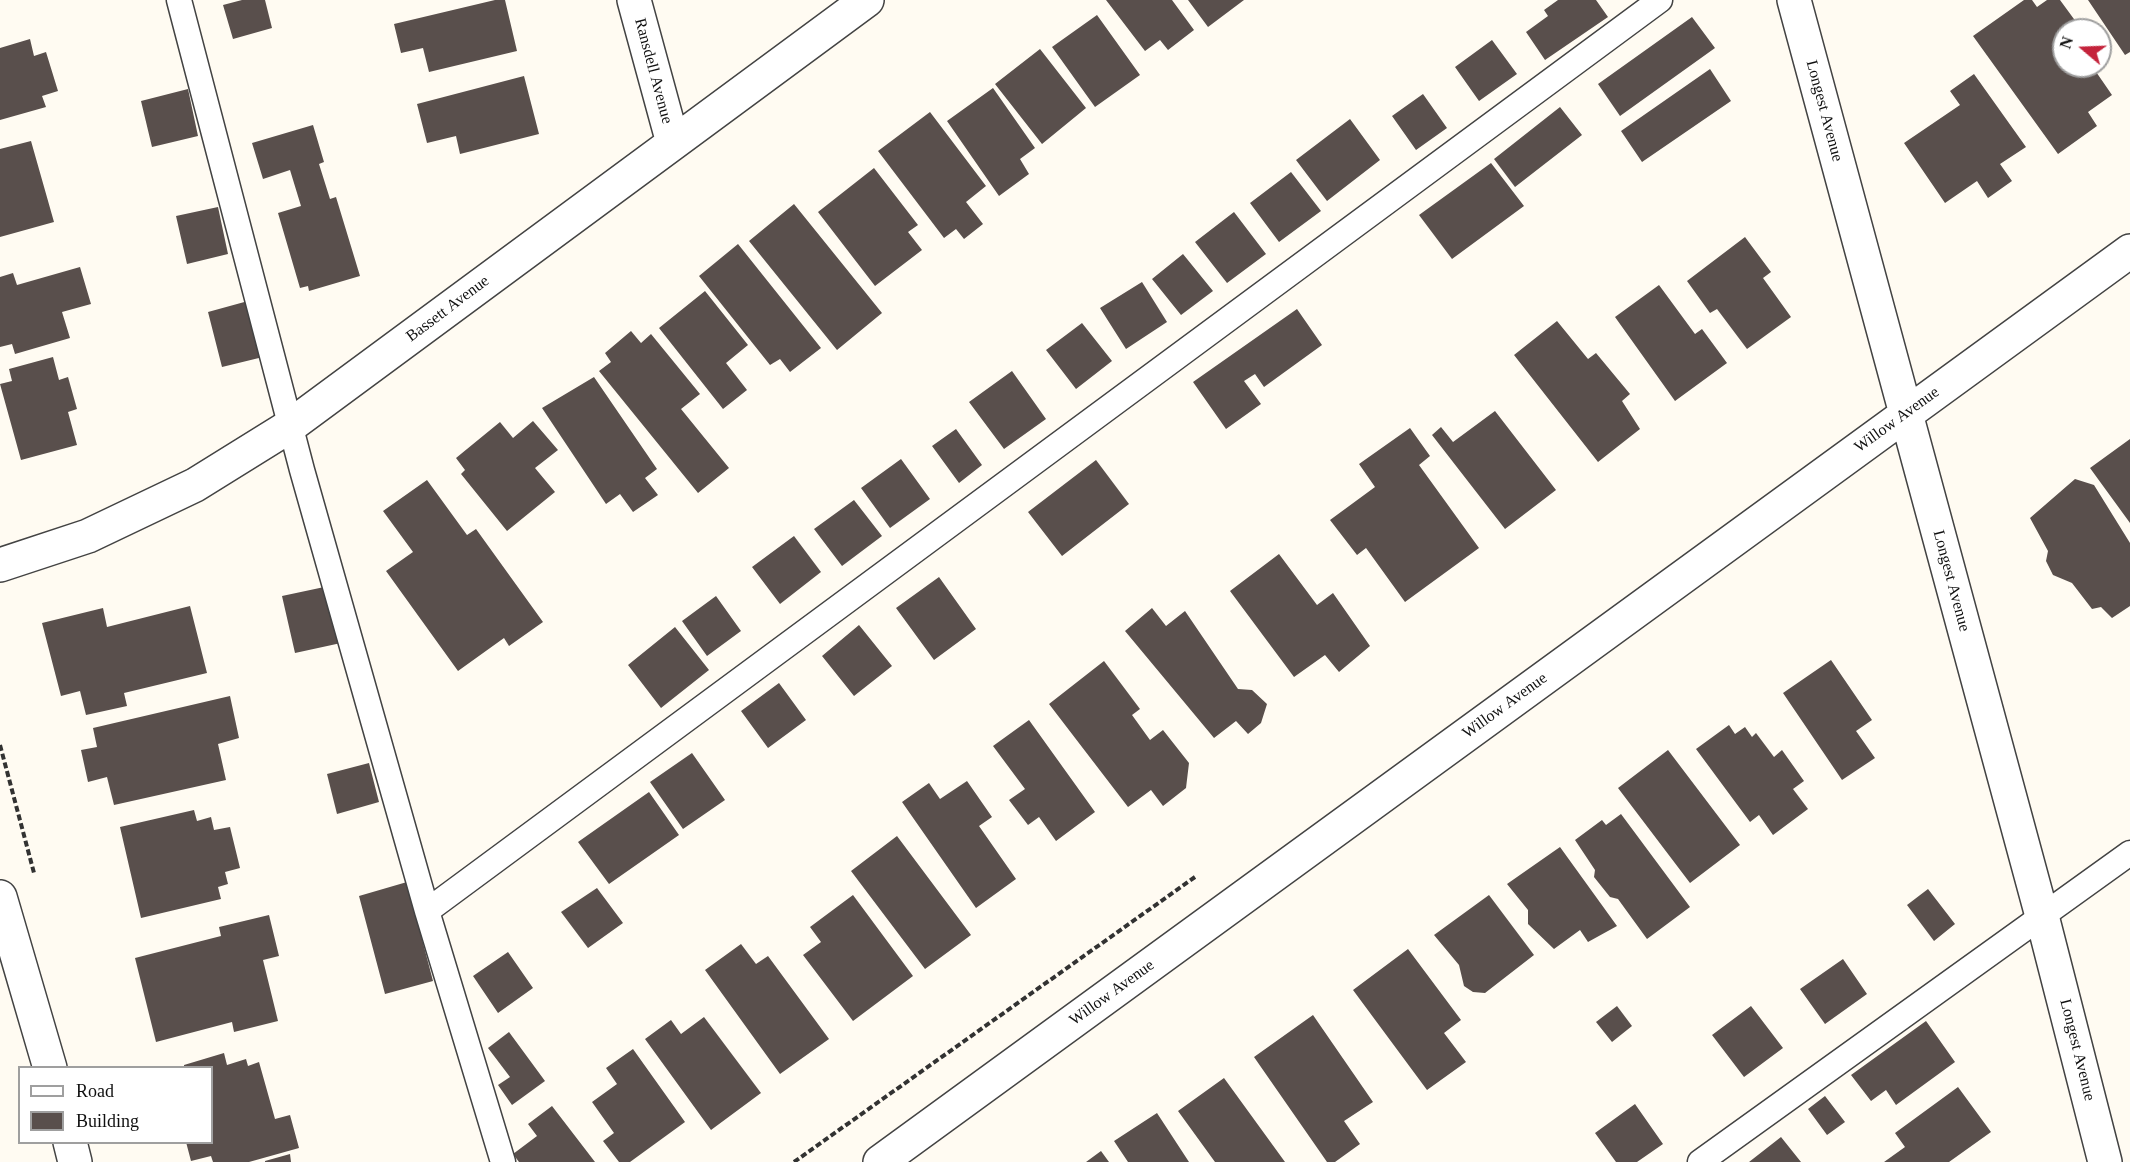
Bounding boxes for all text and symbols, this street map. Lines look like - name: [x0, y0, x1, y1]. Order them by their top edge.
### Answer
- street label: Ransdell Avenue: [630, 16, 676, 126]
- north arrow: [2052, 18, 2112, 78]
- text: N: [2056, 34, 2076, 51]
- street label: Longest Avenue: [1801, 58, 1847, 164]
- street label: Bassett Avenue: [403, 272, 493, 346]
- street label: Willow Avenue: [1851, 383, 1943, 457]
- street label: Longest Avenue: [1928, 528, 1974, 634]
- street label: Willow Avenue: [1459, 669, 1551, 743]
- street label: Willow Avenue: [1066, 956, 1158, 1030]
- street label: Longest Avenue: [2055, 997, 2099, 1103]
- legend: [18, 1066, 213, 1144]
- text: Road: [76, 1081, 114, 1101]
- text: Building: [76, 1111, 139, 1131]

